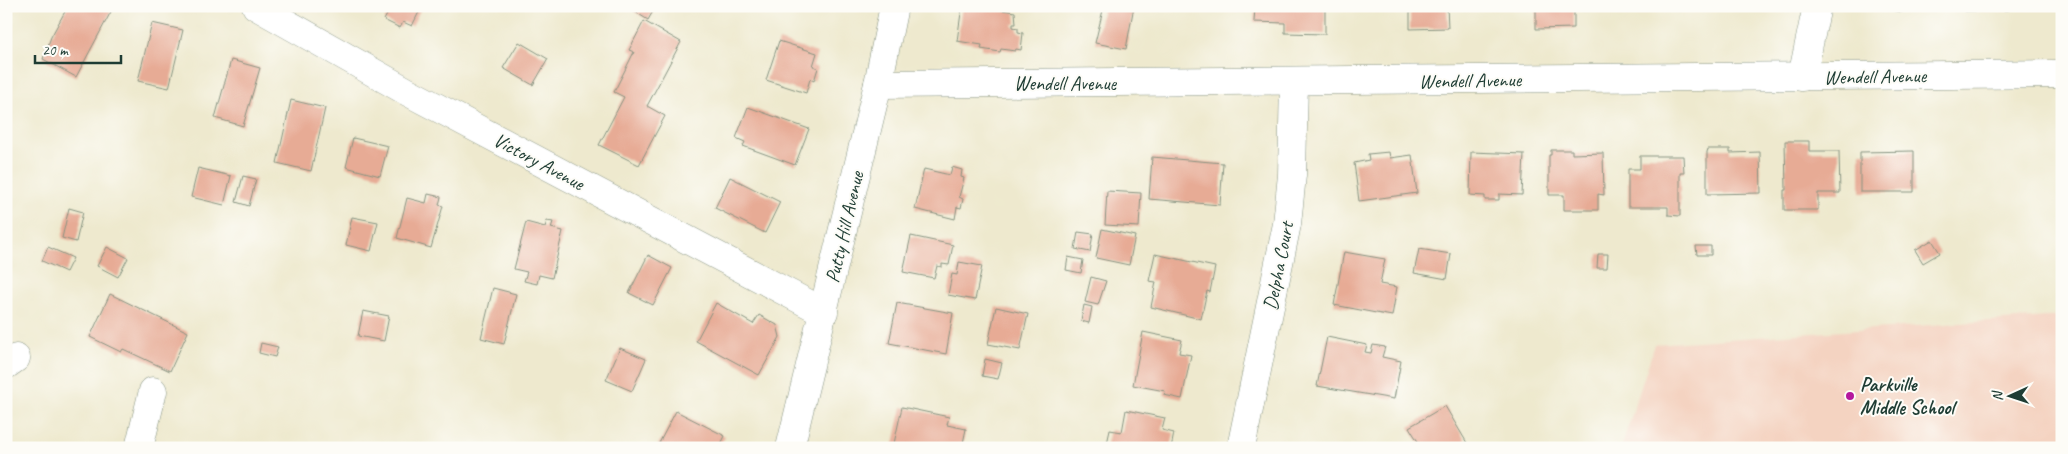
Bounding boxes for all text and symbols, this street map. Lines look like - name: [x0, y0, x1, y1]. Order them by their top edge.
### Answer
- scale bar: [35, 32, 121, 64]
- text: 20 m: [42, 41, 69, 60]
- street label: Wendell Avenue: [1824, 63, 1928, 90]
- street label: Wendell Avenue: [1419, 67, 1523, 94]
- street label: Wendell Avenue: [1014, 71, 1118, 96]
- street label: Victory Avenue: [489, 127, 590, 196]
- street label: Putty Hill Avenue: [820, 168, 870, 285]
- street label: Delpha Court: [1258, 218, 1300, 312]
- place label: Parkville Middle School: [1860, 372, 1957, 420]
- north arrow: [1986, 372, 2036, 422]
- marker: Parkville Middle School: [1844, 390, 1856, 402]
- text: N: [1989, 390, 2006, 401]

